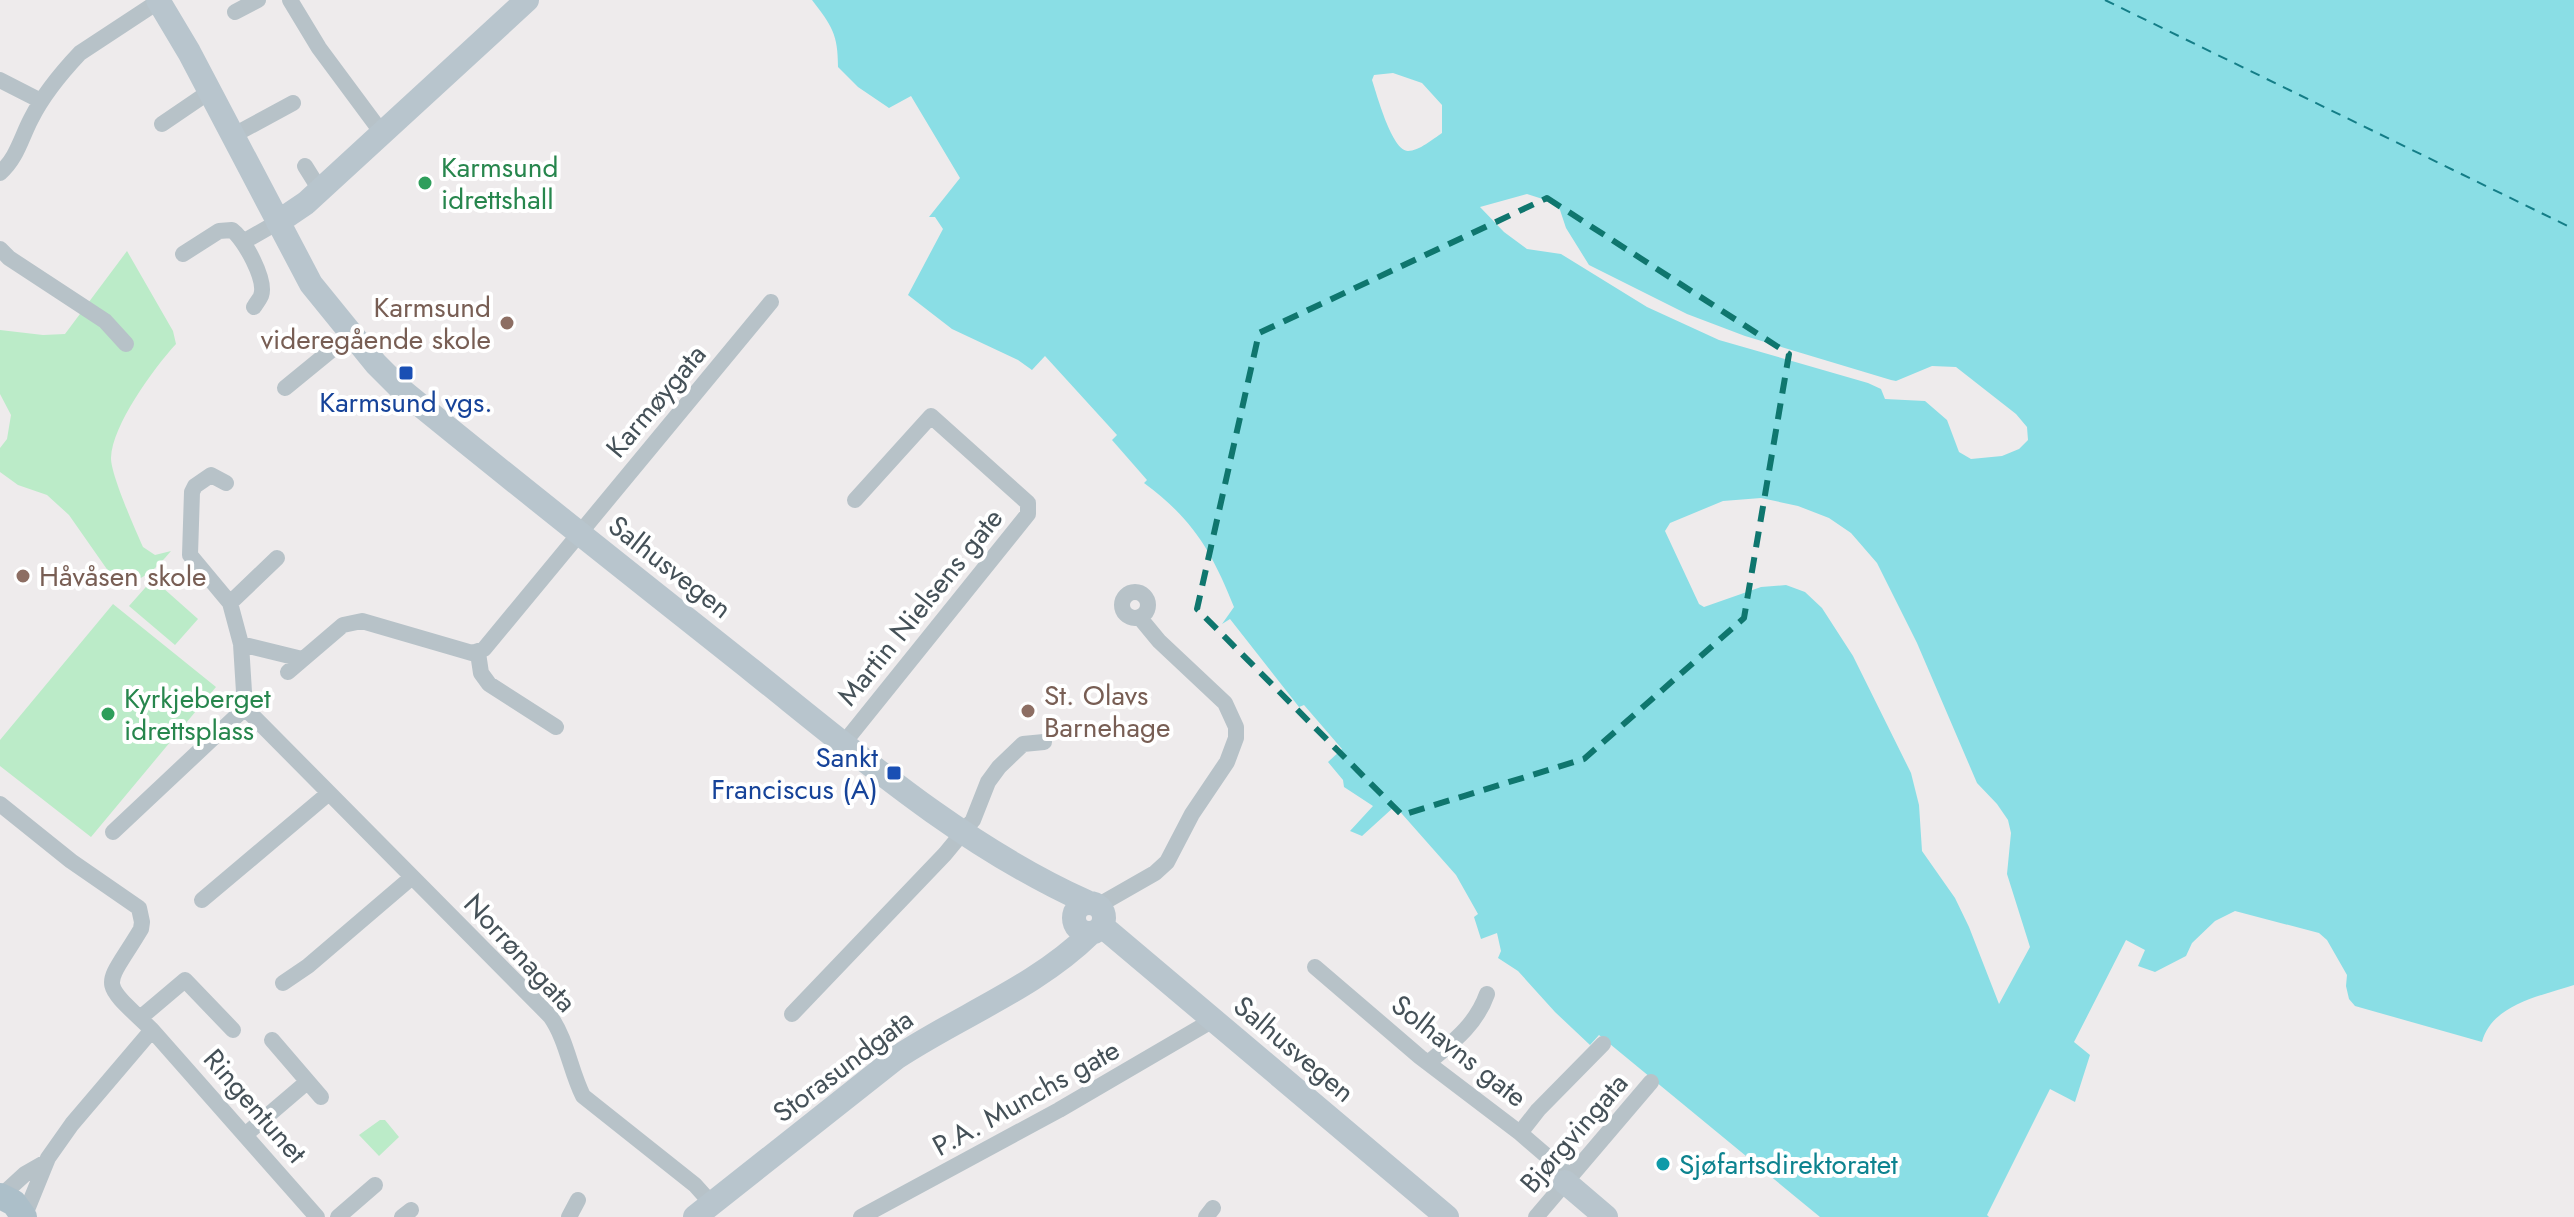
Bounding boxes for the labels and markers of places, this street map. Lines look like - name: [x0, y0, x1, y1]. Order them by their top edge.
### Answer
- place label: Karmsund idrettshall: [441, 147, 558, 220]
- marker: Karmsund idrettshall: [416, 174, 434, 192]
- place label: Karmsund videregående skole: [261, 287, 491, 360]
- marker: Karmsund videregående skole: [498, 314, 516, 332]
- marker: Karmsund vgs.: [397, 364, 415, 382]
- place label: Karmsund vgs.: [319, 382, 493, 423]
- place label: Håvåsen skole: [39, 556, 207, 597]
- marker: Håvåsen skole: [14, 567, 32, 585]
- place label: St. Olavs Barnehage: [1044, 675, 1170, 748]
- place label: Kyrkjeberget idrettsplass: [124, 678, 271, 751]
- marker: St. Olavs Barnehage: [1019, 702, 1037, 720]
- marker: Kyrkjeberget idrettsplass: [99, 705, 117, 723]
- place label: Sankt Franciscus (A): [711, 737, 878, 810]
- marker: Sankt Franciscus (A): [885, 764, 903, 782]
- place label: Sjøfartsdirektoratet: [1679, 1144, 1898, 1185]
- marker: Sjøfartsdirektoratet: [1654, 1155, 1672, 1173]

